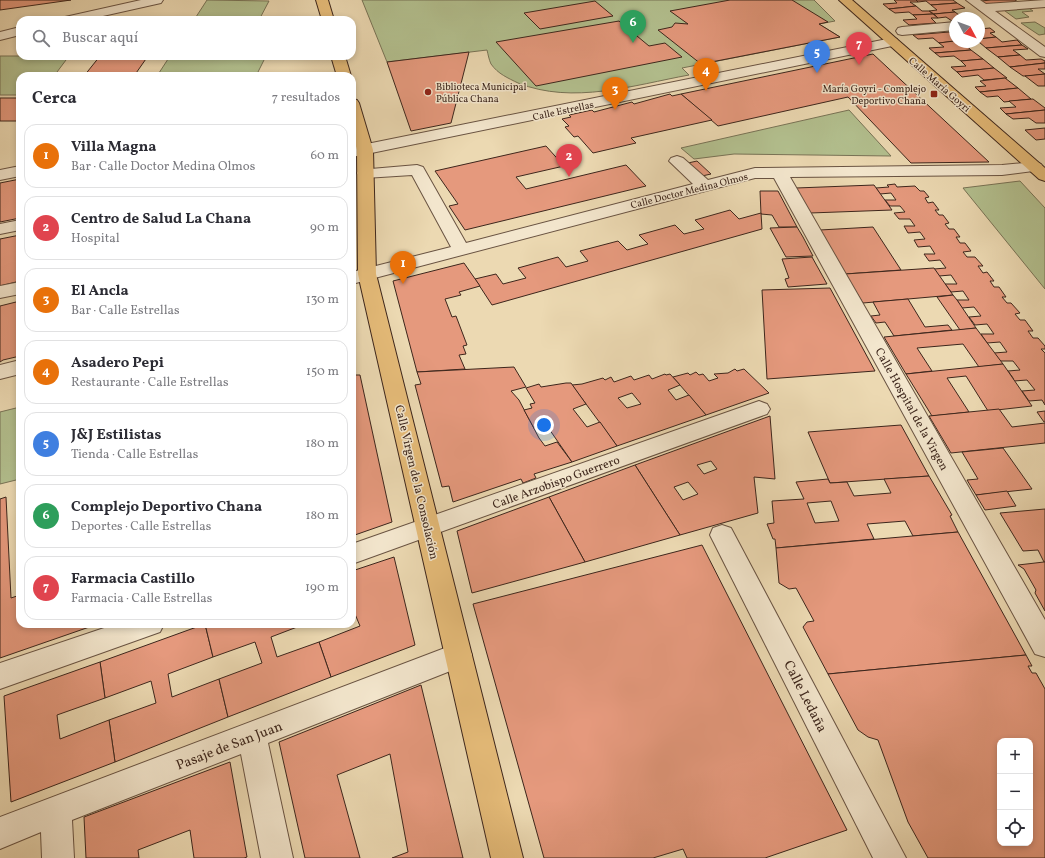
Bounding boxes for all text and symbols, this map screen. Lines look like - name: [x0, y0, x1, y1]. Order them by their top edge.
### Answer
- pin: 6: [620, 10, 646, 43]
- north arrow: [949, 12, 985, 48]
- search box: [16, 16, 356, 60]
- icon: search: [30, 27, 52, 49]
- text: Buscar aquí: [62, 28, 138, 49]
- pin: 7: [846, 32, 872, 65]
- pin: 5: [804, 40, 830, 73]
- street label: Calle María Goyri: [905, 54, 973, 116]
- pin: 4: [693, 58, 719, 91]
- pin: 3: [602, 77, 628, 110]
- place label: Biblioteca Municipal Pública Chana: [436, 80, 526, 106]
- place label: María Goyri - Complejo Deportivo Chana: [822, 82, 926, 108]
- text: Cerca: [32, 87, 77, 110]
- marker: Biblioteca Municipal Pública Chana: [423, 87, 433, 97]
- text: 7 resultados: [272, 89, 340, 107]
- marker: María Goyri - Complejo Deportivo Chana: [929, 89, 939, 99]
- street label: Calle Estrellas: [531, 98, 595, 124]
- text: Villa Magna: [71, 137, 156, 158]
- pin: 2: [556, 144, 582, 177]
- text: 1: [43, 147, 49, 165]
- text: 60 m: [311, 147, 339, 165]
- text: Bar · Calle Doctor Medina Olmos: [71, 158, 255, 176]
- street label: Calle Doctor Medina Olmos: [629, 170, 749, 212]
- text: Centro de Salud La Chana: [71, 209, 251, 230]
- text: 2: [43, 219, 49, 237]
- text: 90 m: [310, 219, 339, 237]
- text: Hospital: [71, 230, 120, 248]
- pin: 1: [390, 251, 416, 284]
- text: El Ancla: [71, 281, 129, 302]
- text: 3: [43, 291, 49, 309]
- text: 130 m: [306, 291, 339, 309]
- text: Bar · Calle Estrellas: [71, 302, 180, 320]
- street label: Calle Hospital de la Virgen: [871, 345, 952, 474]
- text: Asadero Pepi: [71, 353, 164, 374]
- text: 4: [42, 363, 50, 381]
- text: 150 m: [306, 363, 339, 381]
- text: Restaurante · Calle Estrellas: [71, 374, 229, 392]
- street label: Calle Virgen de la Consolación: [390, 403, 442, 561]
- your location: [534, 415, 554, 435]
- text: J&J Estilistas: [71, 425, 161, 446]
- text: 5: [43, 435, 49, 453]
- text: 180 m: [305, 435, 339, 453]
- text: Tienda · Calle Estrellas: [71, 446, 198, 464]
- street label: Calle Arzobispo Guerrero: [491, 452, 622, 513]
- text: Complejo Deportivo Chana: [71, 497, 262, 518]
- text: 6: [42, 507, 50, 525]
- text: 180 m: [305, 507, 339, 525]
- text: Deportes · Calle Estrellas: [71, 518, 211, 536]
- text: Farmacia Castillo: [71, 569, 195, 590]
- text: 7: [43, 579, 49, 597]
- text: 190 m: [305, 579, 339, 597]
- text: Farmacia · Calle Estrellas: [71, 590, 212, 608]
- street label: Calle Ledaña: [778, 657, 831, 736]
- street label: Pasaje de San Juan: [174, 717, 285, 775]
- map controls: [997, 738, 1033, 846]
- button: +: [997, 738, 1033, 774]
- button: −: [997, 774, 1033, 810]
- button: locate: [997, 810, 1033, 846]

